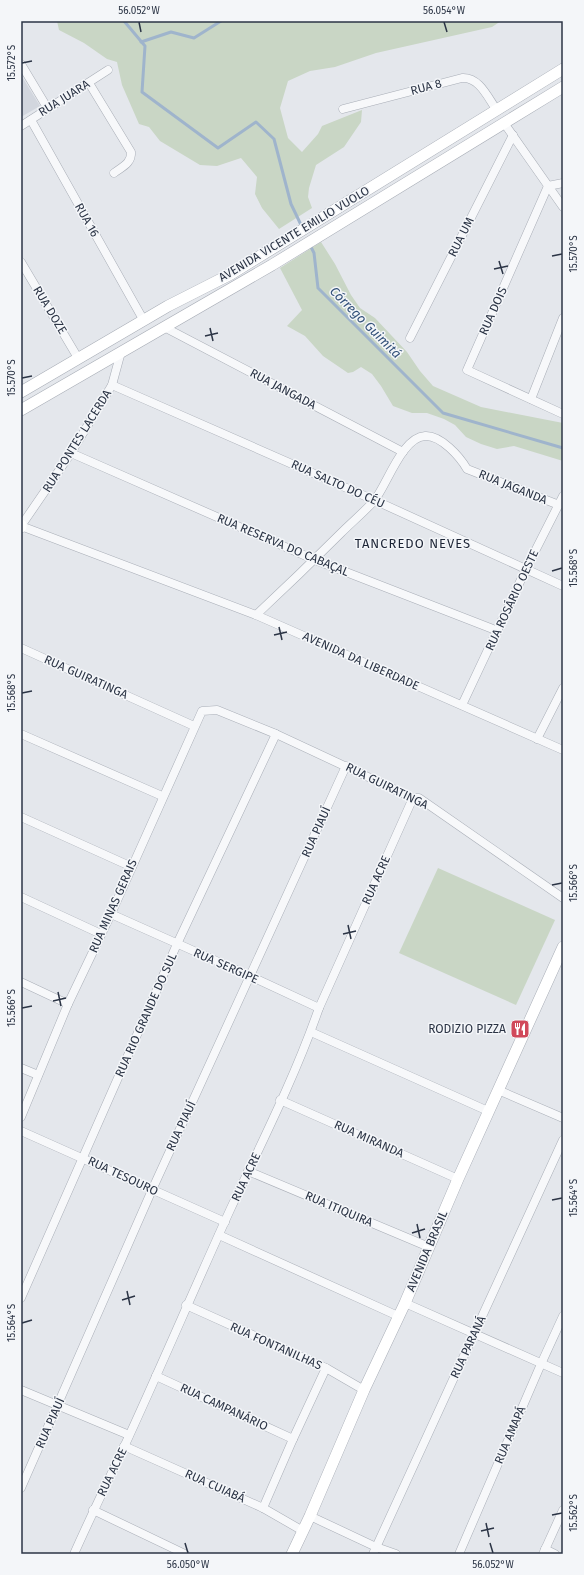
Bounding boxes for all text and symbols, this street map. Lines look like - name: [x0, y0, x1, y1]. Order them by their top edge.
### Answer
- text: 56.052°W: [118, 5, 161, 17]
- text: 56.054°W: [423, 5, 466, 17]
- text: 15.572°S: [6, 44, 18, 81]
- street label: RUA 8: [409, 76, 443, 98]
- street label: RUA JUARA: [36, 77, 92, 119]
- street label: AVENIDA VICENTE EMILIO VUOLO: [216, 183, 372, 285]
- street label: RUA 16: [72, 201, 102, 239]
- street label: RUA UM: [445, 215, 477, 259]
- text: 15.570°S: [568, 235, 580, 273]
- street label: RUA DOZE: [30, 283, 70, 337]
- water label: Córrego Guimitá: [327, 284, 404, 361]
- street label: RUA DOIS: [476, 284, 510, 337]
- text: 15.570°S: [6, 359, 18, 397]
- street label: RUA JANGADA: [248, 366, 318, 412]
- street label: RUA PONTES LACERDA: [40, 387, 114, 495]
- street label: RUA SALTO DO CÉU: [289, 456, 387, 511]
- street label: RUA JAGANDA: [477, 467, 549, 507]
- street label: RUA RESERVA DO CABAÇAL: [215, 511, 351, 579]
- district label: TANCREDO NEVES: [355, 536, 471, 551]
- street label: RUA ROSÁRIO OESTE: [482, 547, 542, 653]
- text: 15.568°S: [568, 548, 580, 587]
- street label: AVENIDA DA LIBERDADE: [301, 629, 421, 693]
- street label: RUA GUIRATINGA: [42, 652, 130, 702]
- text: 15.568°S: [6, 673, 18, 712]
- street label: RUA GUIRATINGA: [343, 760, 431, 812]
- street label: RUA PIAUÍ: [298, 804, 334, 859]
- street label: RUA ACRE: [359, 853, 393, 907]
- street label: RUA MINAS GERAIS: [86, 857, 140, 955]
- text: 15.566°S: [568, 863, 580, 902]
- street label: RUA SERGIPE: [191, 945, 261, 987]
- street label: RUA RIO GRANDE DO SUL: [112, 951, 180, 1079]
- text: 15.566°S: [6, 988, 18, 1027]
- restaurant icon: RODIZIO PIZZA: [509, 1018, 531, 1040]
- place label: RODIZIO PIZZA: [428, 1022, 506, 1036]
- street label: RUA PIAUÍ: [162, 1098, 199, 1153]
- street label: RUA MIRANDA: [332, 1117, 406, 1161]
- street label: RUA ACRE: [229, 1150, 263, 1204]
- street label: RUA TESOURO: [86, 1154, 160, 1198]
- text: 15.564°S: [568, 1178, 580, 1217]
- street label: RUA ITIQUIRA: [303, 1188, 375, 1230]
- street label: AVENIDA BRASIL: [404, 1208, 450, 1294]
- text: 15.564°S: [6, 1303, 18, 1342]
- street label: RUA PARANÁ: [447, 1313, 489, 1381]
- street label: RUA FONTANILHAS: [228, 1319, 324, 1373]
- street label: RUA CAMPANÁRIO: [178, 1380, 271, 1433]
- street label: RUA PIAUÍ: [32, 1395, 68, 1450]
- street label: RUA AMAPÁ: [491, 1404, 528, 1466]
- street label: RUA ACRE: [94, 1445, 130, 1499]
- street label: RUA CUIABÁ: [183, 1466, 248, 1505]
- text: 15.562°S: [568, 1494, 580, 1532]
- text: 56.050°W: [167, 1559, 210, 1571]
- text: 56.052°W: [472, 1559, 515, 1571]

